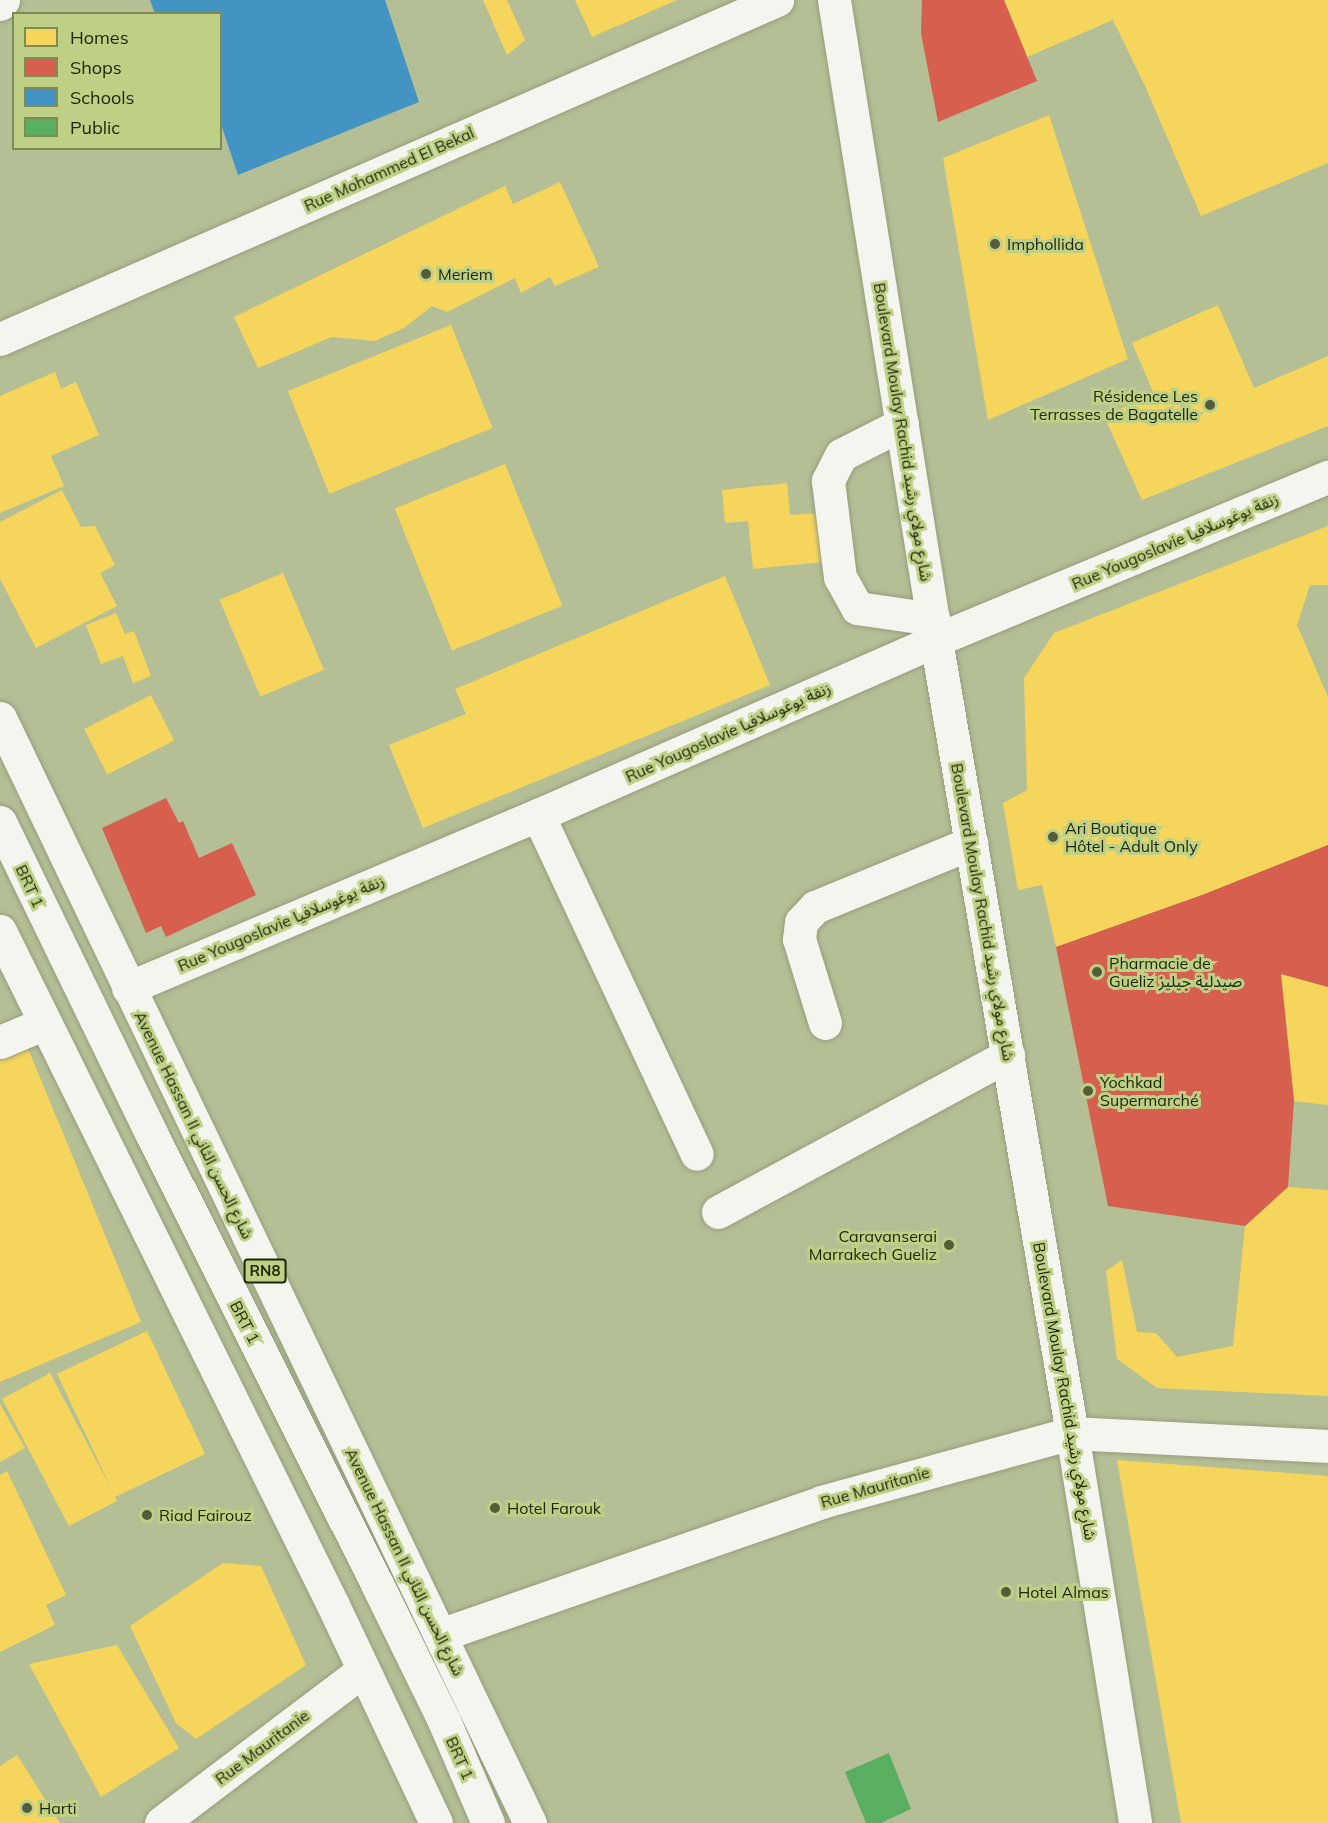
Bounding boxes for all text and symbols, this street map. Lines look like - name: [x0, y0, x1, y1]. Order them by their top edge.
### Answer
- legend: [12, 12, 222, 150]
- text: Homes: [70, 26, 129, 49]
- text: Shops: [70, 56, 122, 79]
- text: Schools: [70, 86, 134, 109]
- text: Public: [70, 116, 120, 139]
- street label: Rue Mohammed El Bekal: [301, 123, 477, 215]
- place label: Imphollida: [1007, 234, 1084, 254]
- marker: Imphollida: [988, 237, 1002, 251]
- place label: Meriem: [438, 264, 493, 284]
- marker: Meriem: [419, 267, 433, 281]
- street label: Boulevard Moulay Rachid شارع مولاي رشيد: [870, 281, 936, 583]
- place label: Résidence Les Terrasses de Bagatelle: [1030, 386, 1198, 424]
- marker: Résidence Les Terrasses de Bagatelle: [1203, 398, 1217, 412]
- street label: Rue Yougoslavie زنقة يوغوسلافيا: [1069, 489, 1281, 593]
- street label: Rue Yougoslavie زنقة يوغوسلافيا: [622, 678, 834, 786]
- street label: Boulevard Moulay Rachid شارع مولاي رشيد: [947, 762, 1019, 1062]
- place label: Ari Boutique Hôtel - Adult Only: [1065, 818, 1198, 856]
- marker: Ari Boutique Hôtel - Adult Only: [1046, 830, 1060, 844]
- street label: BRT 1: [12, 862, 48, 910]
- street label: Rue Yougoslavie زنقة يوغوسلافيا: [175, 871, 387, 975]
- place label: Pharmacie de Gueliz صيدلية جيليز: [1109, 953, 1242, 991]
- marker: Pharmacie de Gueliz صيدلية جيليز: [1090, 965, 1104, 979]
- street label: Avenue Hassan II شارع الحسن الثاني: [130, 1008, 258, 1242]
- place label: Yochkad Supermarché: [1100, 1072, 1199, 1110]
- marker: Yochkad Supermarché: [1081, 1084, 1095, 1098]
- place label: Caravanserai Marrakech Gueliz: [809, 1226, 937, 1264]
- marker: Caravanserai Marrakech Gueliz: [942, 1238, 956, 1252]
- street label: Boulevard Moulay Rachid شارع مولاي رشيد: [1029, 1241, 1101, 1541]
- road number: RN8: [242, 1259, 288, 1283]
- street label: BRT 1: [226, 1298, 264, 1346]
- street label: Avenue Hassan II شارع الحسن الثاني: [341, 1445, 469, 1679]
- street label: Rue Mauritanie: [818, 1462, 932, 1512]
- place label: Hotel Farouk: [507, 1498, 601, 1518]
- marker: Hotel Farouk: [488, 1501, 502, 1515]
- place label: Riad Fairouz: [159, 1505, 252, 1525]
- marker: Riad Fairouz: [140, 1508, 154, 1522]
- place label: Hotel Almas: [1018, 1582, 1109, 1602]
- marker: Hotel Almas: [999, 1585, 1013, 1599]
- street label: Rue Mauritanie: [211, 1705, 313, 1789]
- street label: BRT 1: [442, 1734, 478, 1782]
- place label: Harti: [39, 1798, 76, 1818]
- marker: Harti: [20, 1801, 34, 1815]

